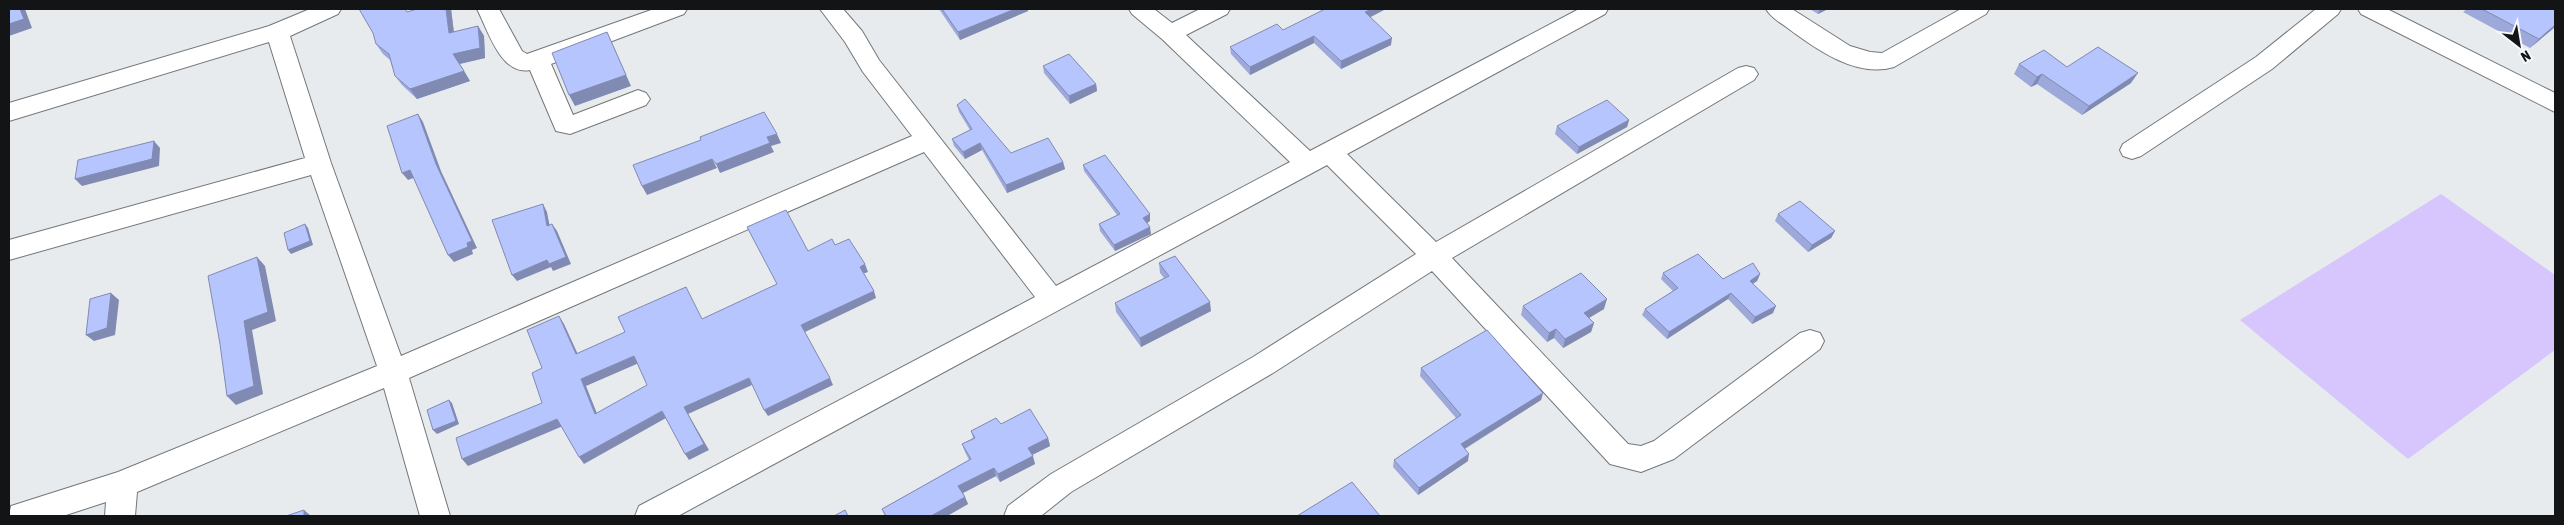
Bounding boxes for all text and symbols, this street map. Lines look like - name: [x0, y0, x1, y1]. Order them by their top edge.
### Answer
- north arrow: [2494, 20, 2544, 70]
- text: N: [2518, 47, 2533, 65]

